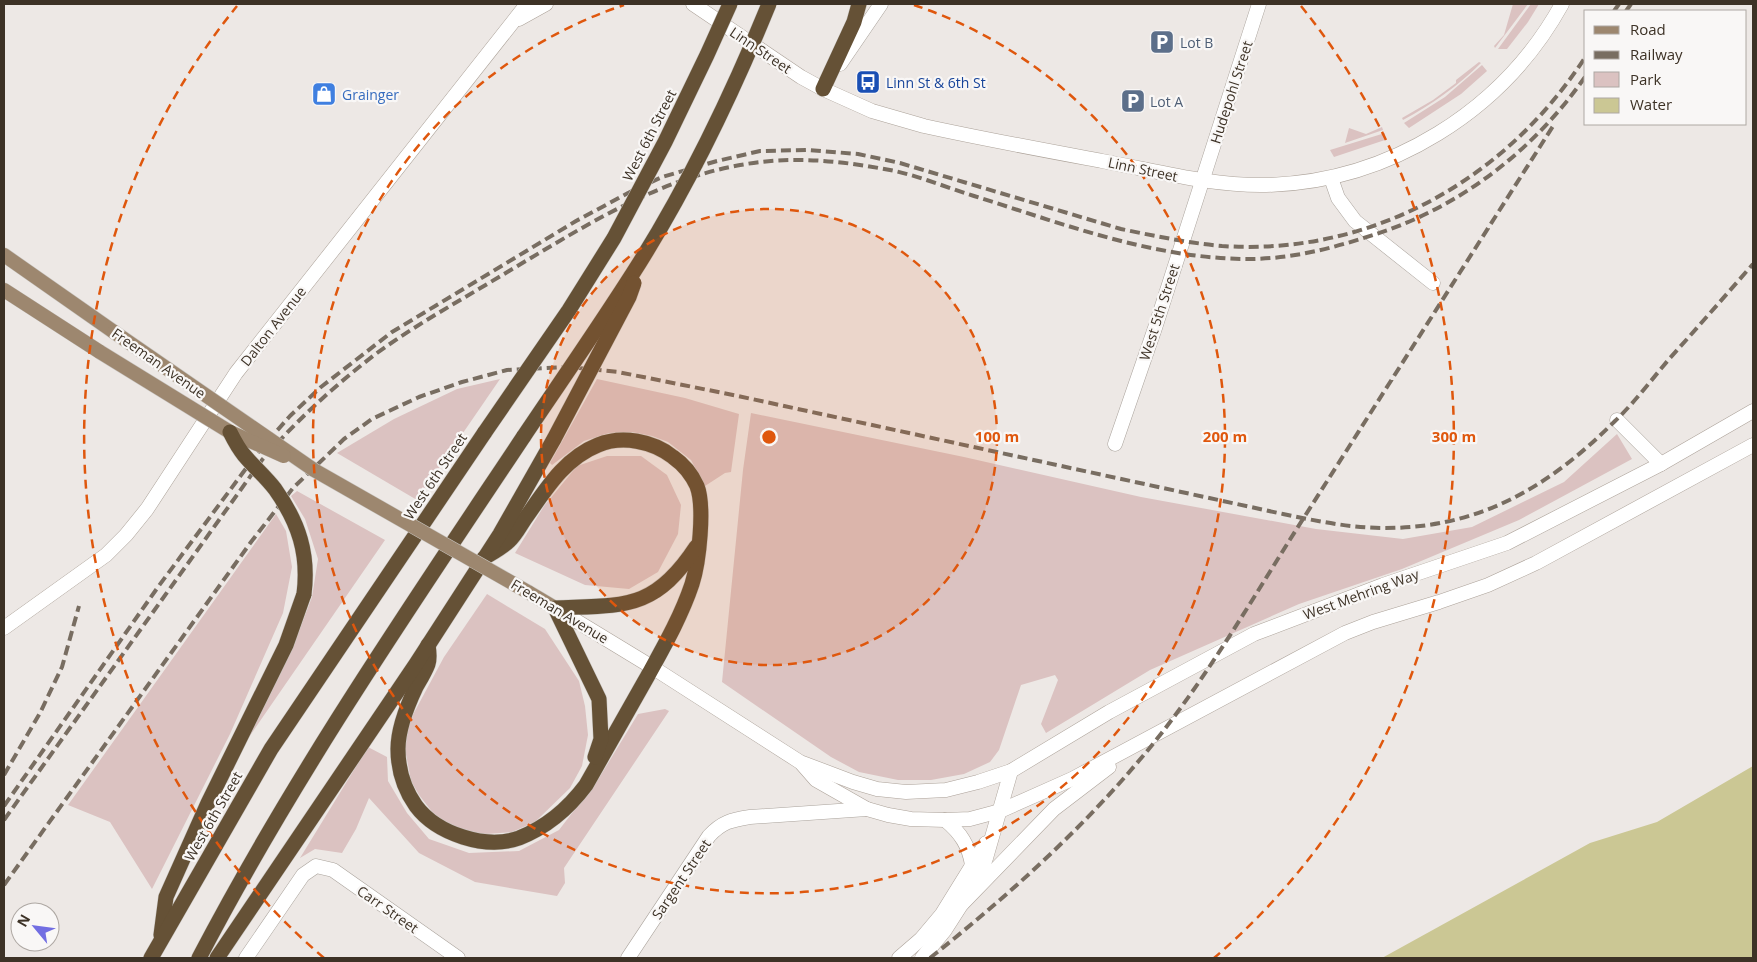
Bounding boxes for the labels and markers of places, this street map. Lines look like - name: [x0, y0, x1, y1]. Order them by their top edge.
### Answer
- parking icon: Lot B: [1149, 29, 1175, 55]
- place label: Lot B: [1180, 33, 1213, 52]
- bus stop icon: Linn St & 6th St: [855, 69, 881, 95]
- place label: Linn St & 6th St: [886, 73, 986, 92]
- shop icon: Grainger: [311, 81, 337, 107]
- place label: Grainger: [342, 85, 399, 104]
- parking icon: Lot A: [1120, 88, 1146, 114]
- place label: Lot A: [1150, 92, 1183, 111]
- centre of rings: [760, 428, 778, 446]

